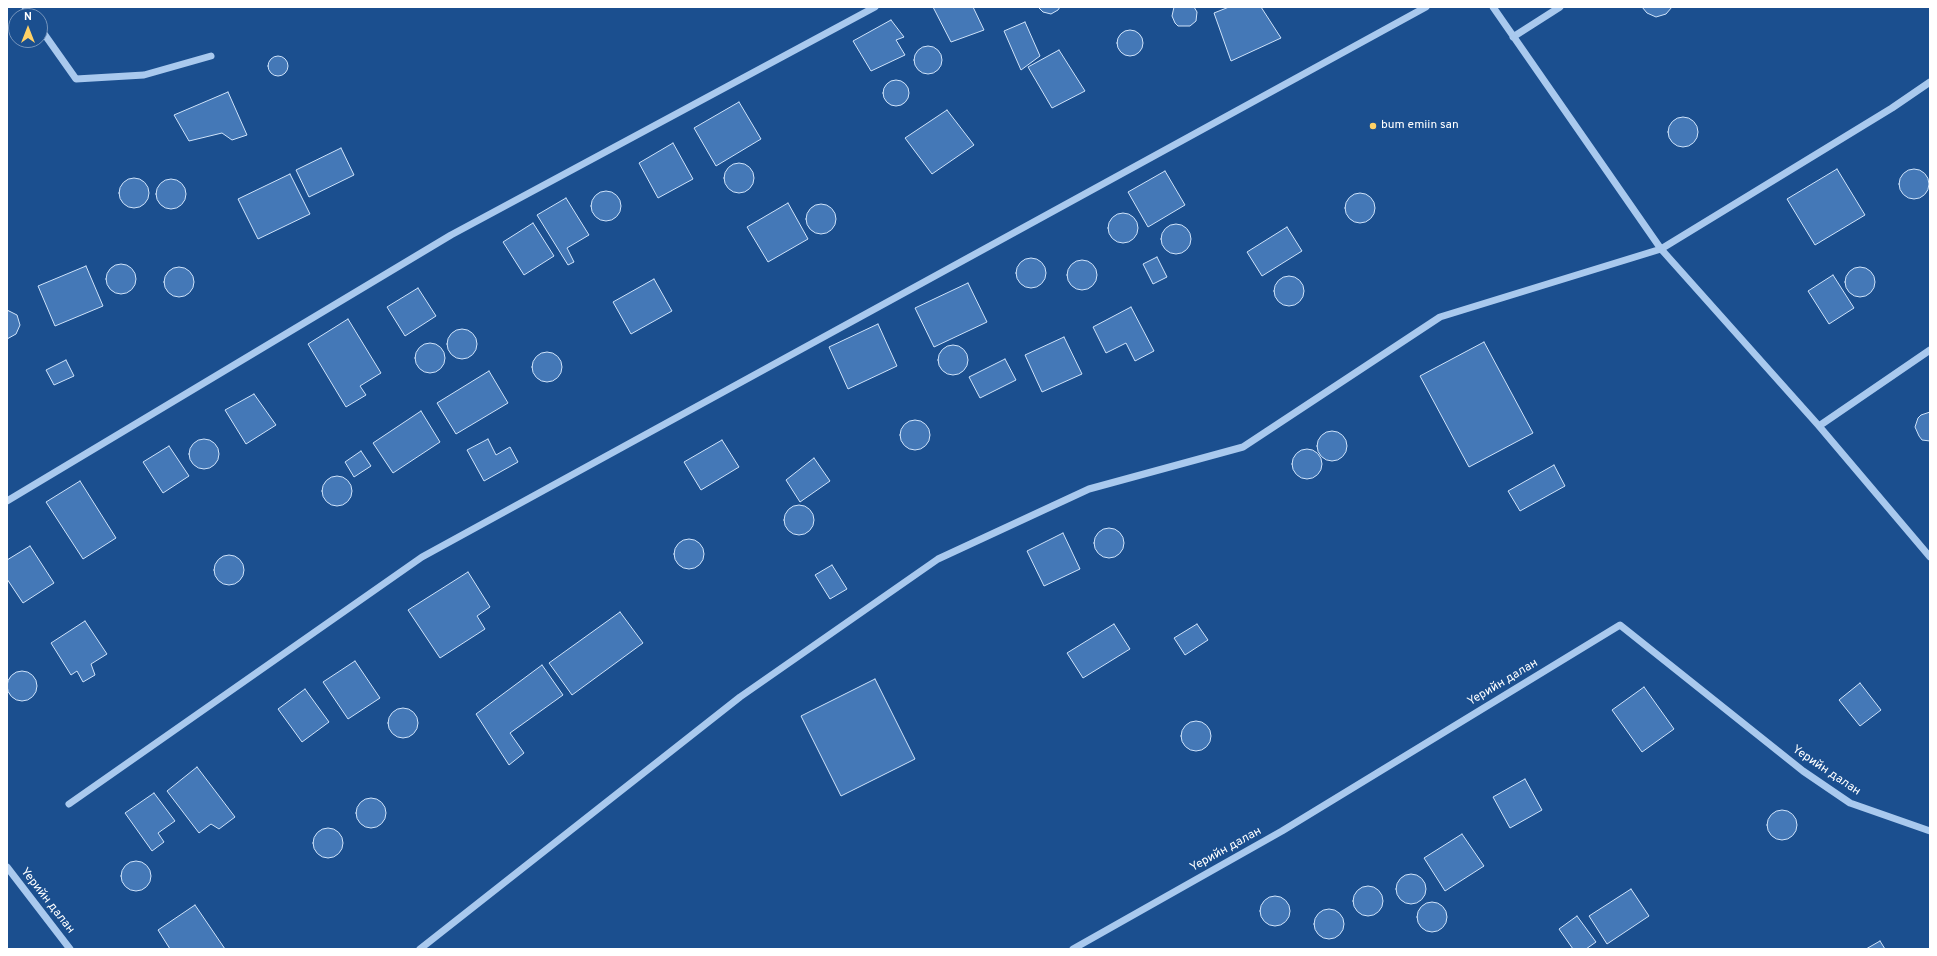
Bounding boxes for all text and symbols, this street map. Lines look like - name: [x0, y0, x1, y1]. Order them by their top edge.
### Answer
- north arrow: [8, 8, 48, 48]
- text: N: [24, 10, 32, 24]
- place label: bum emiin san: [1381, 119, 1459, 133]
- marker: bum emiin san: [1368, 121, 1378, 131]
- street label: Үерийн далан: [1465, 656, 1541, 710]
- street label: Үерийн далан: [1789, 743, 1863, 799]
- street label: Үерийн далан: [1188, 824, 1264, 876]
- street label: Үерийн далан: [17, 865, 77, 937]

